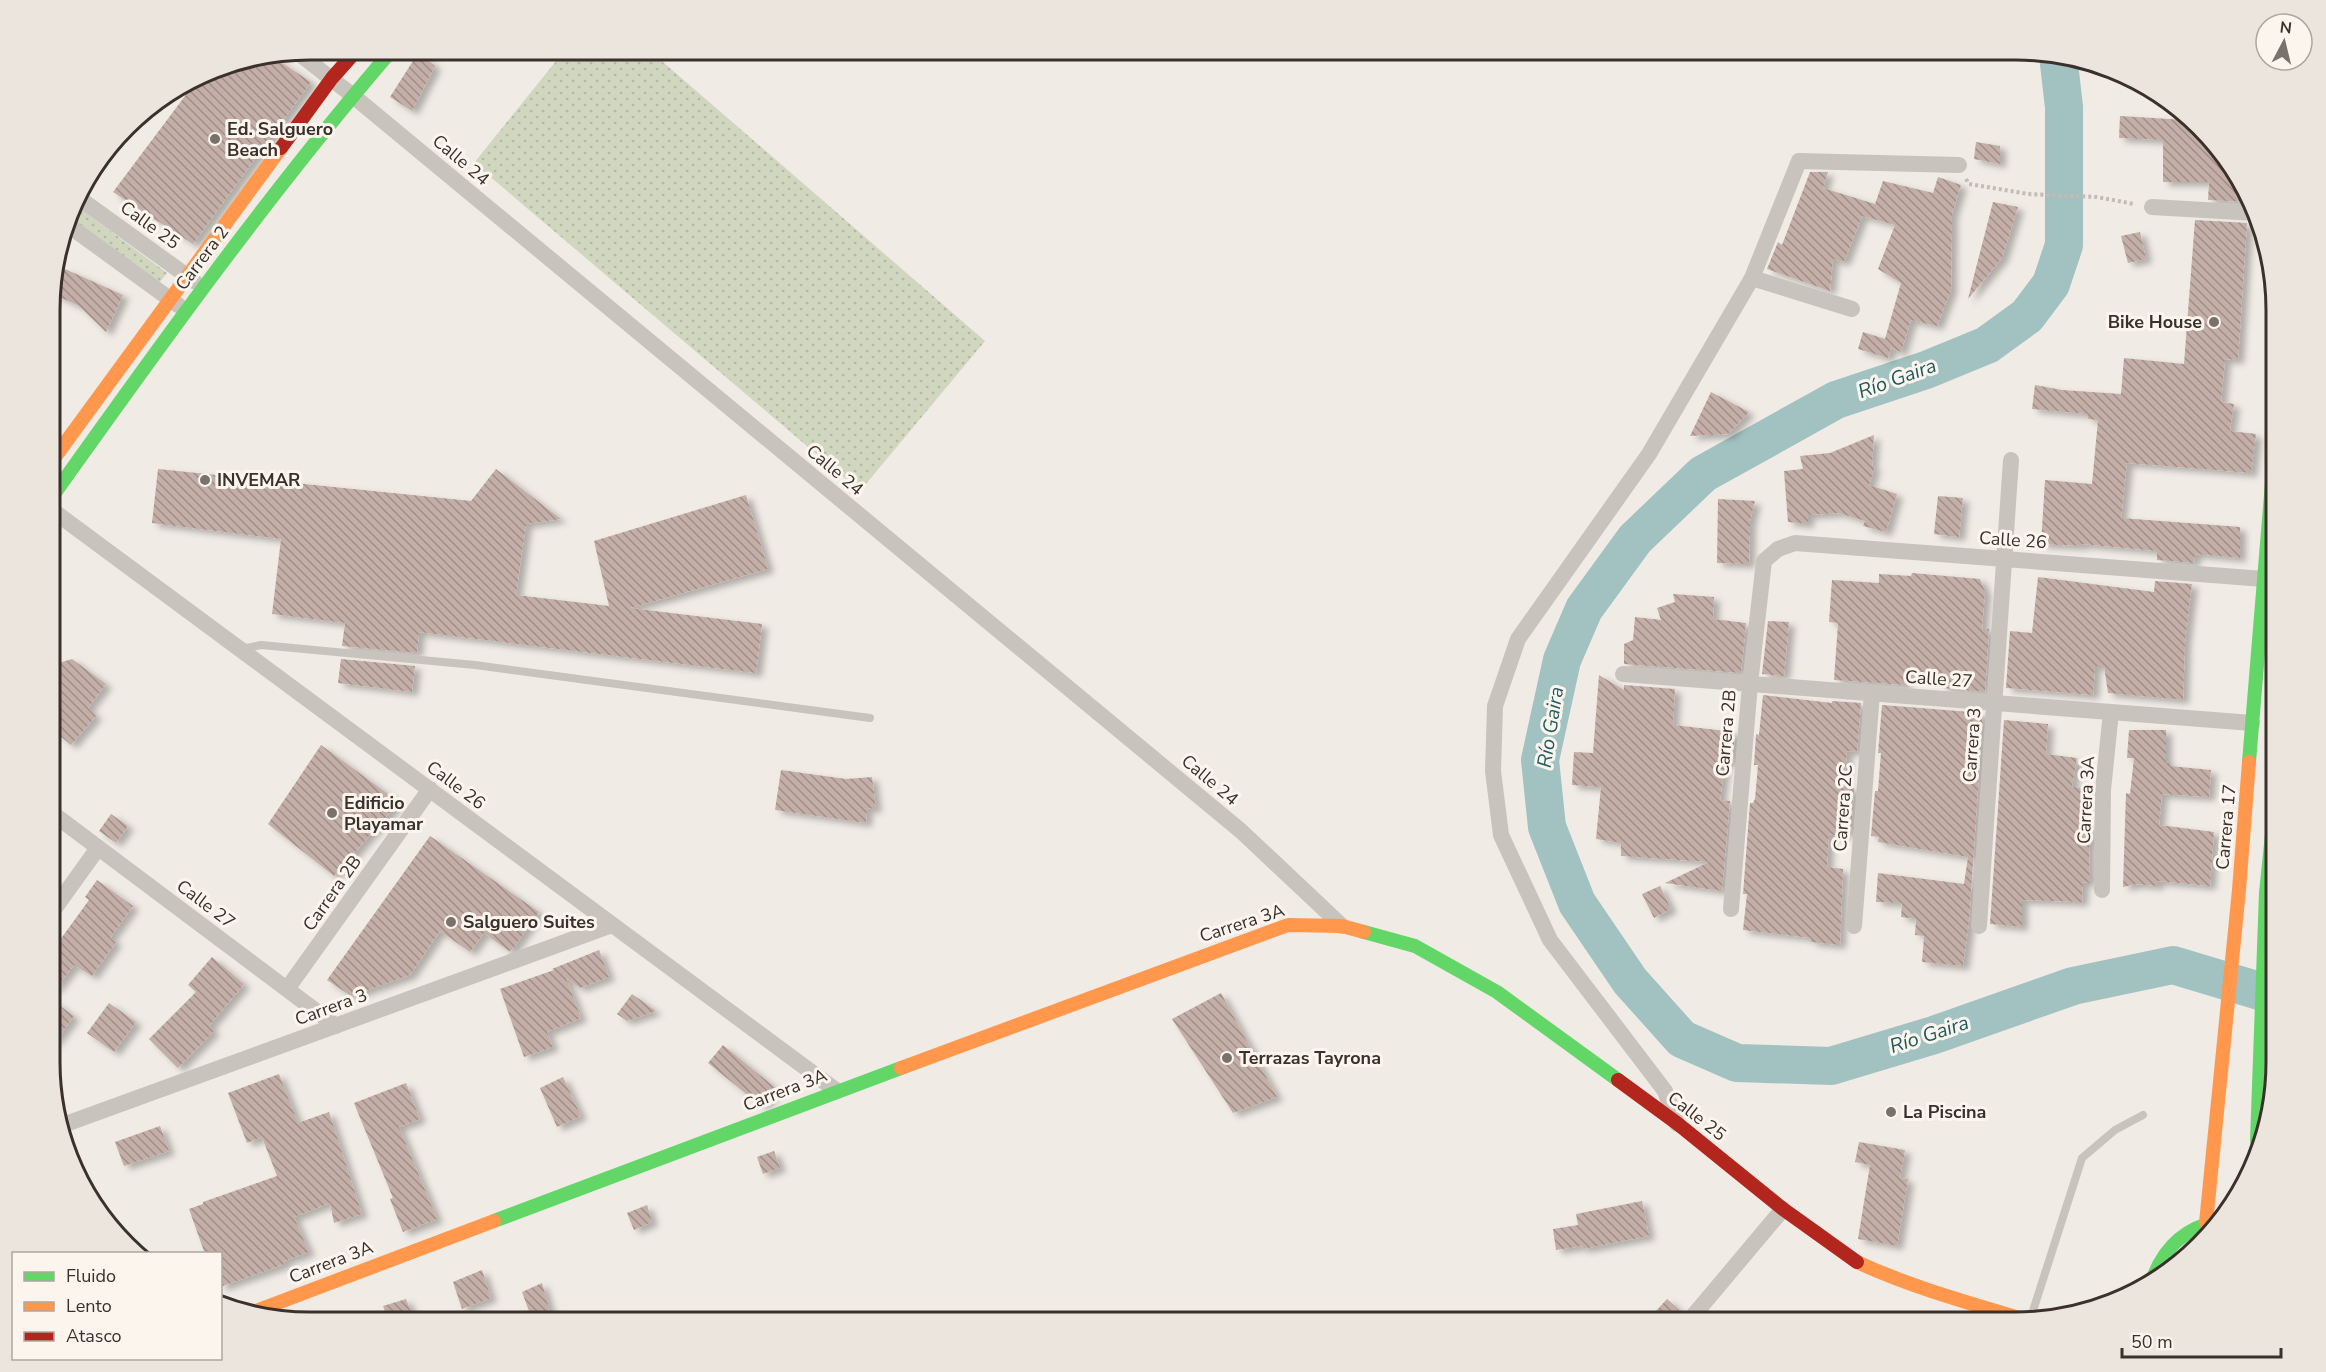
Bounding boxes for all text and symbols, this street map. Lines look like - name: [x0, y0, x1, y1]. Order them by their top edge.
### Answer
- north arrow: [2254, 12, 2314, 72]
- text: N: [2278, 16, 2293, 40]
- place label: Ed. Salguero Beach: [227, 117, 333, 162]
- street label: Calle 24: [427, 129, 495, 191]
- marker: Ed. Salguero Beach: [208, 132, 222, 146]
- street label: Calle 25: [116, 195, 184, 255]
- street label: Carrera 2: [170, 221, 234, 295]
- place label: Bike House: [2108, 310, 2202, 334]
- marker: Bike House: [2207, 315, 2221, 329]
- water label: Río Gaira: [1854, 352, 1940, 405]
- street label: Calle 24: [801, 439, 869, 501]
- place label: INVEMAR: [217, 468, 301, 492]
- marker: INVEMAR: [198, 473, 212, 487]
- street label: Calle 26: [1978, 526, 2048, 554]
- street label: Calle 27: [1904, 665, 1974, 693]
- water label: Río Gaira: [1531, 685, 1570, 770]
- street label: Carrera 2B: [1710, 689, 1742, 777]
- street label: Carrera 3: [1957, 707, 1987, 783]
- street label: Calle 24: [1176, 749, 1244, 811]
- street label: Calle 26: [422, 755, 490, 815]
- street label: Carrera 3A: [2072, 755, 2100, 845]
- street label: Carrera 2C: [1828, 764, 1858, 852]
- street label: Carrera 17: [2210, 783, 2242, 871]
- place label: Edificio Playamar: [344, 791, 423, 836]
- marker: Edificio Playamar: [325, 806, 339, 820]
- street label: Carrera 2B: [297, 850, 367, 936]
- street label: Calle 27: [172, 874, 240, 934]
- street label: Carrera 3A: [1196, 898, 1288, 948]
- place label: Salguero Suites: [463, 910, 595, 934]
- marker: Salguero Suites: [444, 915, 458, 929]
- street label: Carrera 3: [292, 983, 370, 1031]
- water label: Río Gaira: [1886, 1009, 1972, 1060]
- place label: Terrazas Tayrona: [1239, 1046, 1381, 1070]
- marker: Terrazas Tayrona: [1220, 1051, 1234, 1065]
- street label: Carrera 3A: [740, 1063, 830, 1117]
- street label: Calle 25: [1663, 1086, 1731, 1146]
- place label: La Piscina: [1903, 1100, 1986, 1124]
- marker: La Piscina: [1884, 1105, 1898, 1119]
- street label: Carrera 3A: [286, 1235, 376, 1289]
- legend: [12, 1252, 222, 1360]
- text: Fluido: [66, 1264, 116, 1288]
- text: Lento: [66, 1294, 112, 1318]
- scale bar: [2122, 1321, 2281, 1359]
- text: Atasco: [66, 1324, 122, 1348]
- text: 50 m: [2131, 1330, 2173, 1354]

